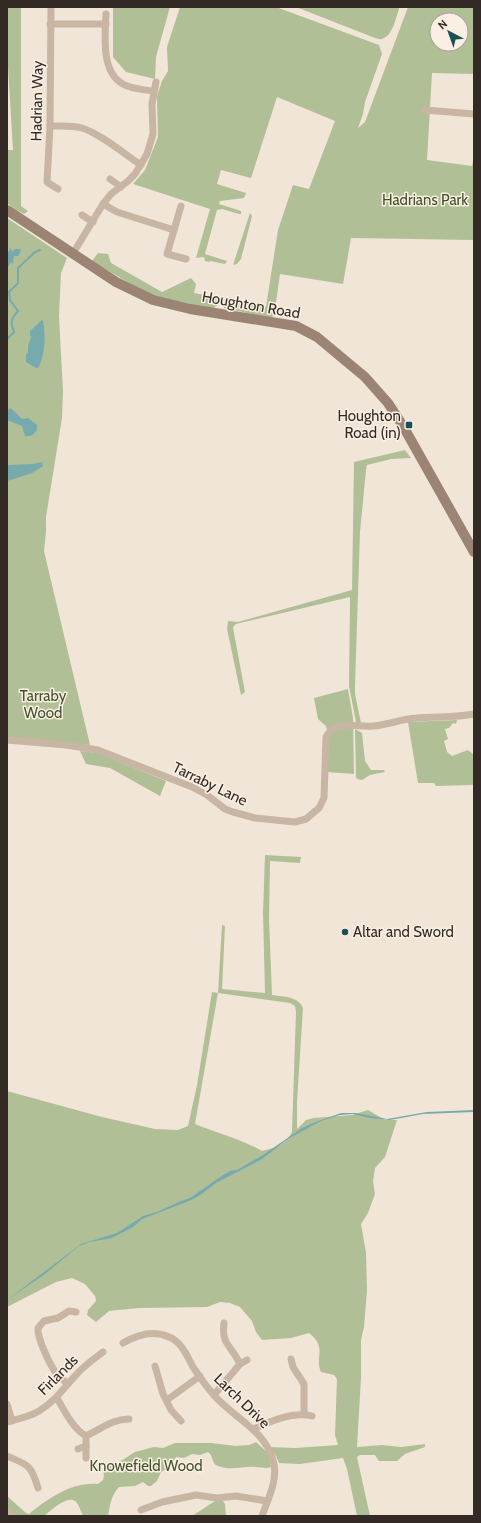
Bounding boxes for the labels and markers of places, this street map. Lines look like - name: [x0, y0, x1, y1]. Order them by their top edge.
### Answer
- place label: Houghton Road (in): [337, 407, 401, 442]
- marker: Houghton Road (in): [404, 420, 414, 430]
- place label: Altar and Sword: [353, 923, 454, 941]
- marker: Altar and Sword: [340, 927, 350, 937]

